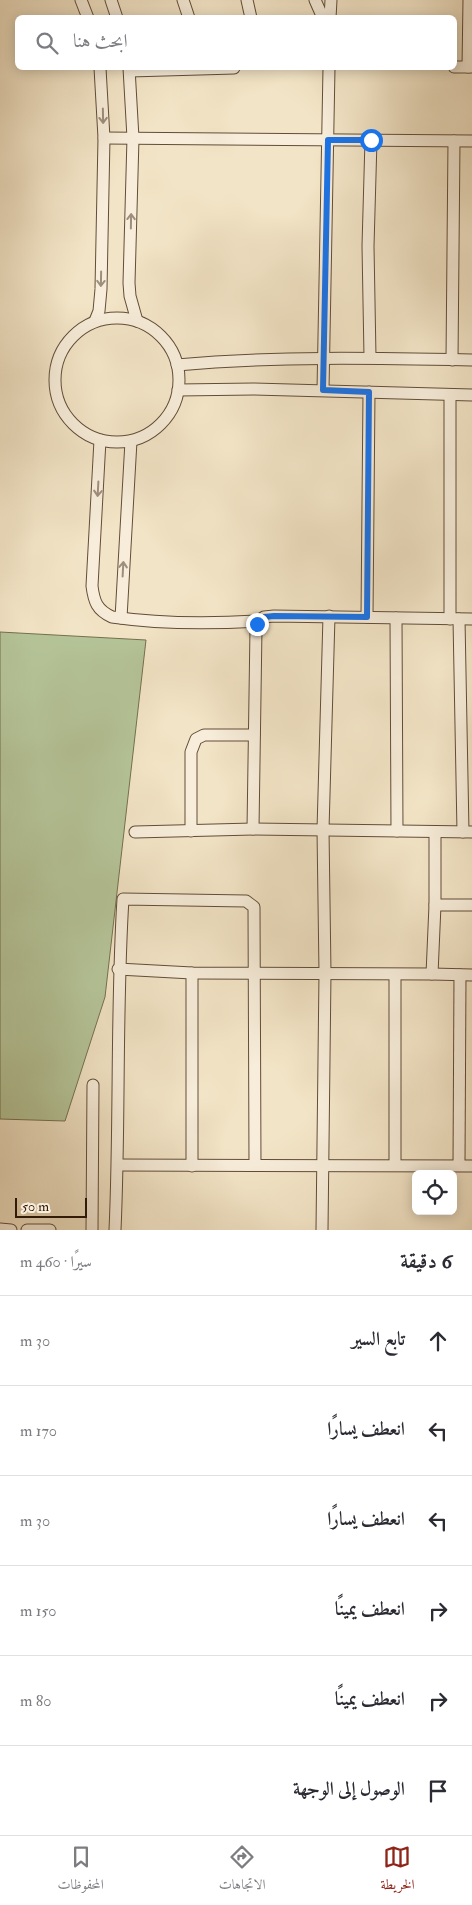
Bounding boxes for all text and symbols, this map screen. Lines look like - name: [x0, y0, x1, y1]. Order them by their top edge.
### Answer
- search box: [15, 15, 457, 70]
- icon: search: [33, 29, 61, 57]
- text: ابحث هنا: [73, 29, 128, 53]
- one-way arrow: [99, 108, 108, 124]
- route start: [360, 129, 383, 152]
- one-way arrow: [126, 213, 136, 229]
- one-way arrow: [97, 270, 106, 286]
- one-way arrow: [93, 481, 102, 497]
- one-way arrow: [119, 562, 128, 578]
- route end: [246, 613, 269, 636]
- map controls: [412, 1170, 457, 1215]
- button: locate: [412, 1170, 457, 1215]
- scale bar: [15, 1195, 88, 1218]
- text: 50 m: [22, 1198, 49, 1215]
- text: 6 دقيقة: [400, 1248, 452, 1275]
- text: سيرًا · 460 m: [20, 1252, 92, 1272]
- text: تابع السير: [351, 1327, 405, 1351]
- icon: ahead: [424, 1327, 452, 1355]
- text: 30 m: [20, 1331, 50, 1351]
- text: انعطف يسارًا: [327, 1417, 405, 1441]
- icon: left: [424, 1417, 452, 1445]
- text: 170 m: [20, 1421, 57, 1441]
- text: انعطف يسارًا: [327, 1507, 405, 1531]
- icon: left: [424, 1507, 452, 1535]
- text: 30 m: [20, 1511, 50, 1531]
- text: انعطف يمينًا: [335, 1597, 405, 1621]
- icon: right: [424, 1597, 452, 1625]
- text: 150 m: [20, 1601, 57, 1621]
- text: انعطف يمينًا: [335, 1687, 405, 1711]
- icon: right: [424, 1687, 452, 1715]
- text: 80 m: [20, 1691, 52, 1711]
- text: الوصول إلى الوجهة: [293, 1777, 405, 1801]
- icon: arrive: [424, 1777, 452, 1805]
- tab: المحفوظات: [58, 1843, 104, 1898]
- tab: الاتجاهات: [219, 1843, 265, 1898]
- tab: الخريطة: [380, 1843, 415, 1898]

